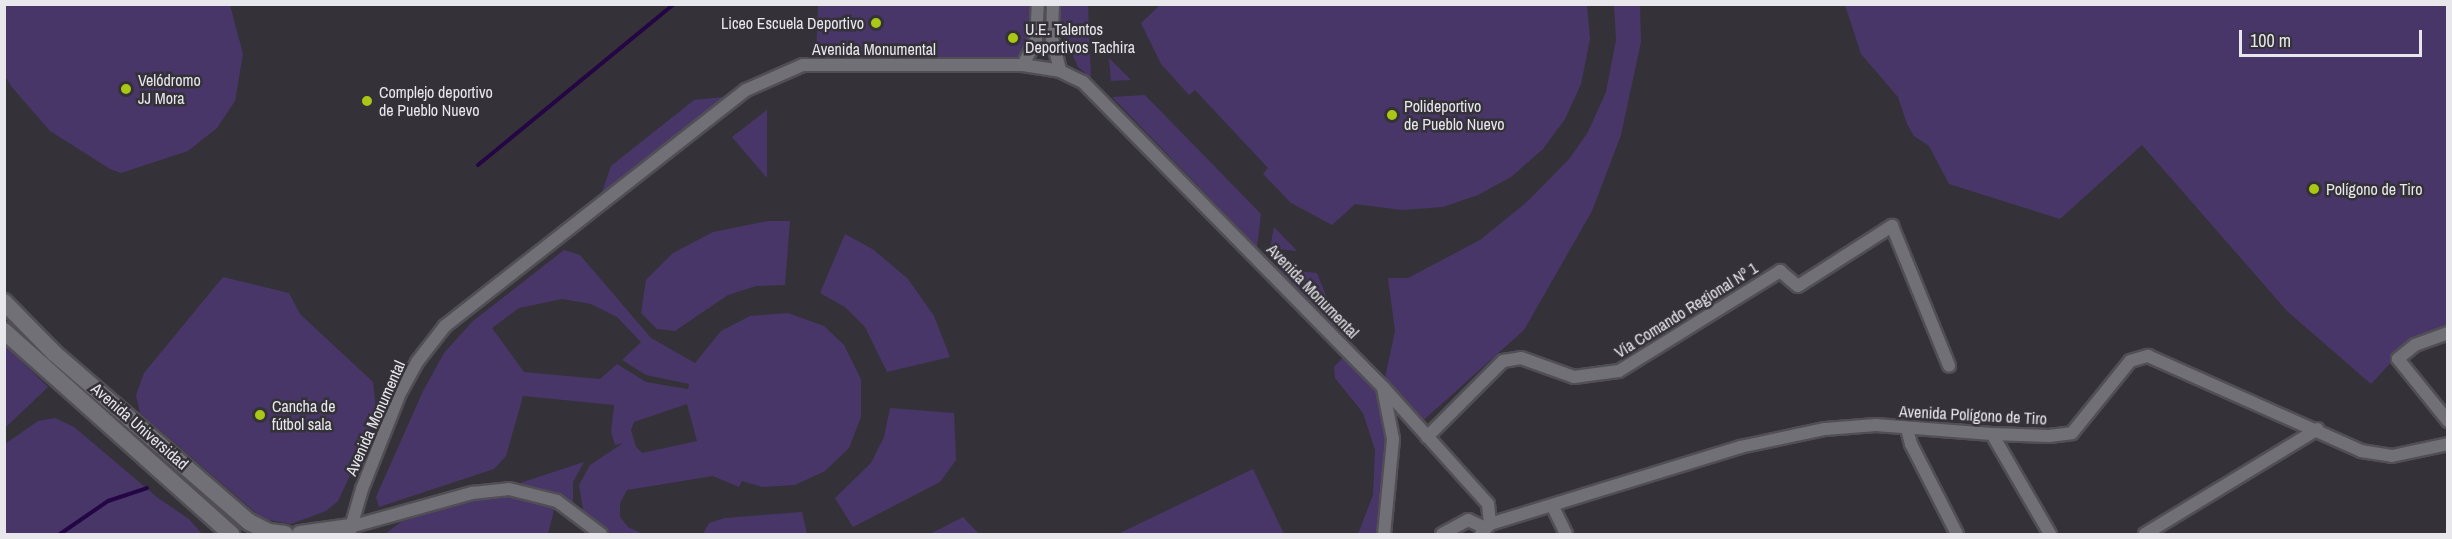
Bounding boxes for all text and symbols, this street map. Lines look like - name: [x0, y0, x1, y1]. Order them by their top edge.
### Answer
- place label: Liceo Escuela Deportivo: [721, 13, 864, 33]
- marker: Liceo Escuela Deportivo: [869, 16, 883, 30]
- scale bar: [2242, 18, 2425, 56]
- place label: U.E. Talentos Deportivos Tachira: [1025, 19, 1135, 57]
- text: 100 m: [2250, 28, 2291, 53]
- marker: U.E. Talentos Deportivos Tachira: [1006, 31, 1020, 45]
- street label: Avenida Monumental: [812, 39, 936, 59]
- place label: Velódromo JJ Mora: [138, 70, 201, 108]
- marker: Velódromo JJ Mora: [119, 82, 133, 96]
- place label: Complejo deportivo de Pueblo Nuevo: [379, 82, 493, 120]
- marker: Complejo deportivo de Pueblo Nuevo: [360, 94, 374, 108]
- place label: Polideportivo de Pueblo Nuevo: [1404, 96, 1505, 134]
- marker: Polideportivo de Pueblo Nuevo: [1385, 108, 1399, 122]
- place label: Polígono de Tiro: [2326, 179, 2423, 199]
- marker: Polígono de Tiro: [2307, 182, 2321, 196]
- street label: Avenida Monumental: [1263, 240, 1363, 342]
- street label: Vía Comando Regional Nº 1: [1611, 258, 1761, 362]
- street label: Avenida Monumental: [341, 358, 409, 478]
- street label: Avenida Universidad: [88, 379, 192, 473]
- place label: Cancha de fútbol sala: [272, 396, 335, 434]
- street label: Avenida Polígono de Tiro: [1898, 402, 2048, 428]
- marker: Cancha de fútbol sala: [253, 408, 267, 422]

